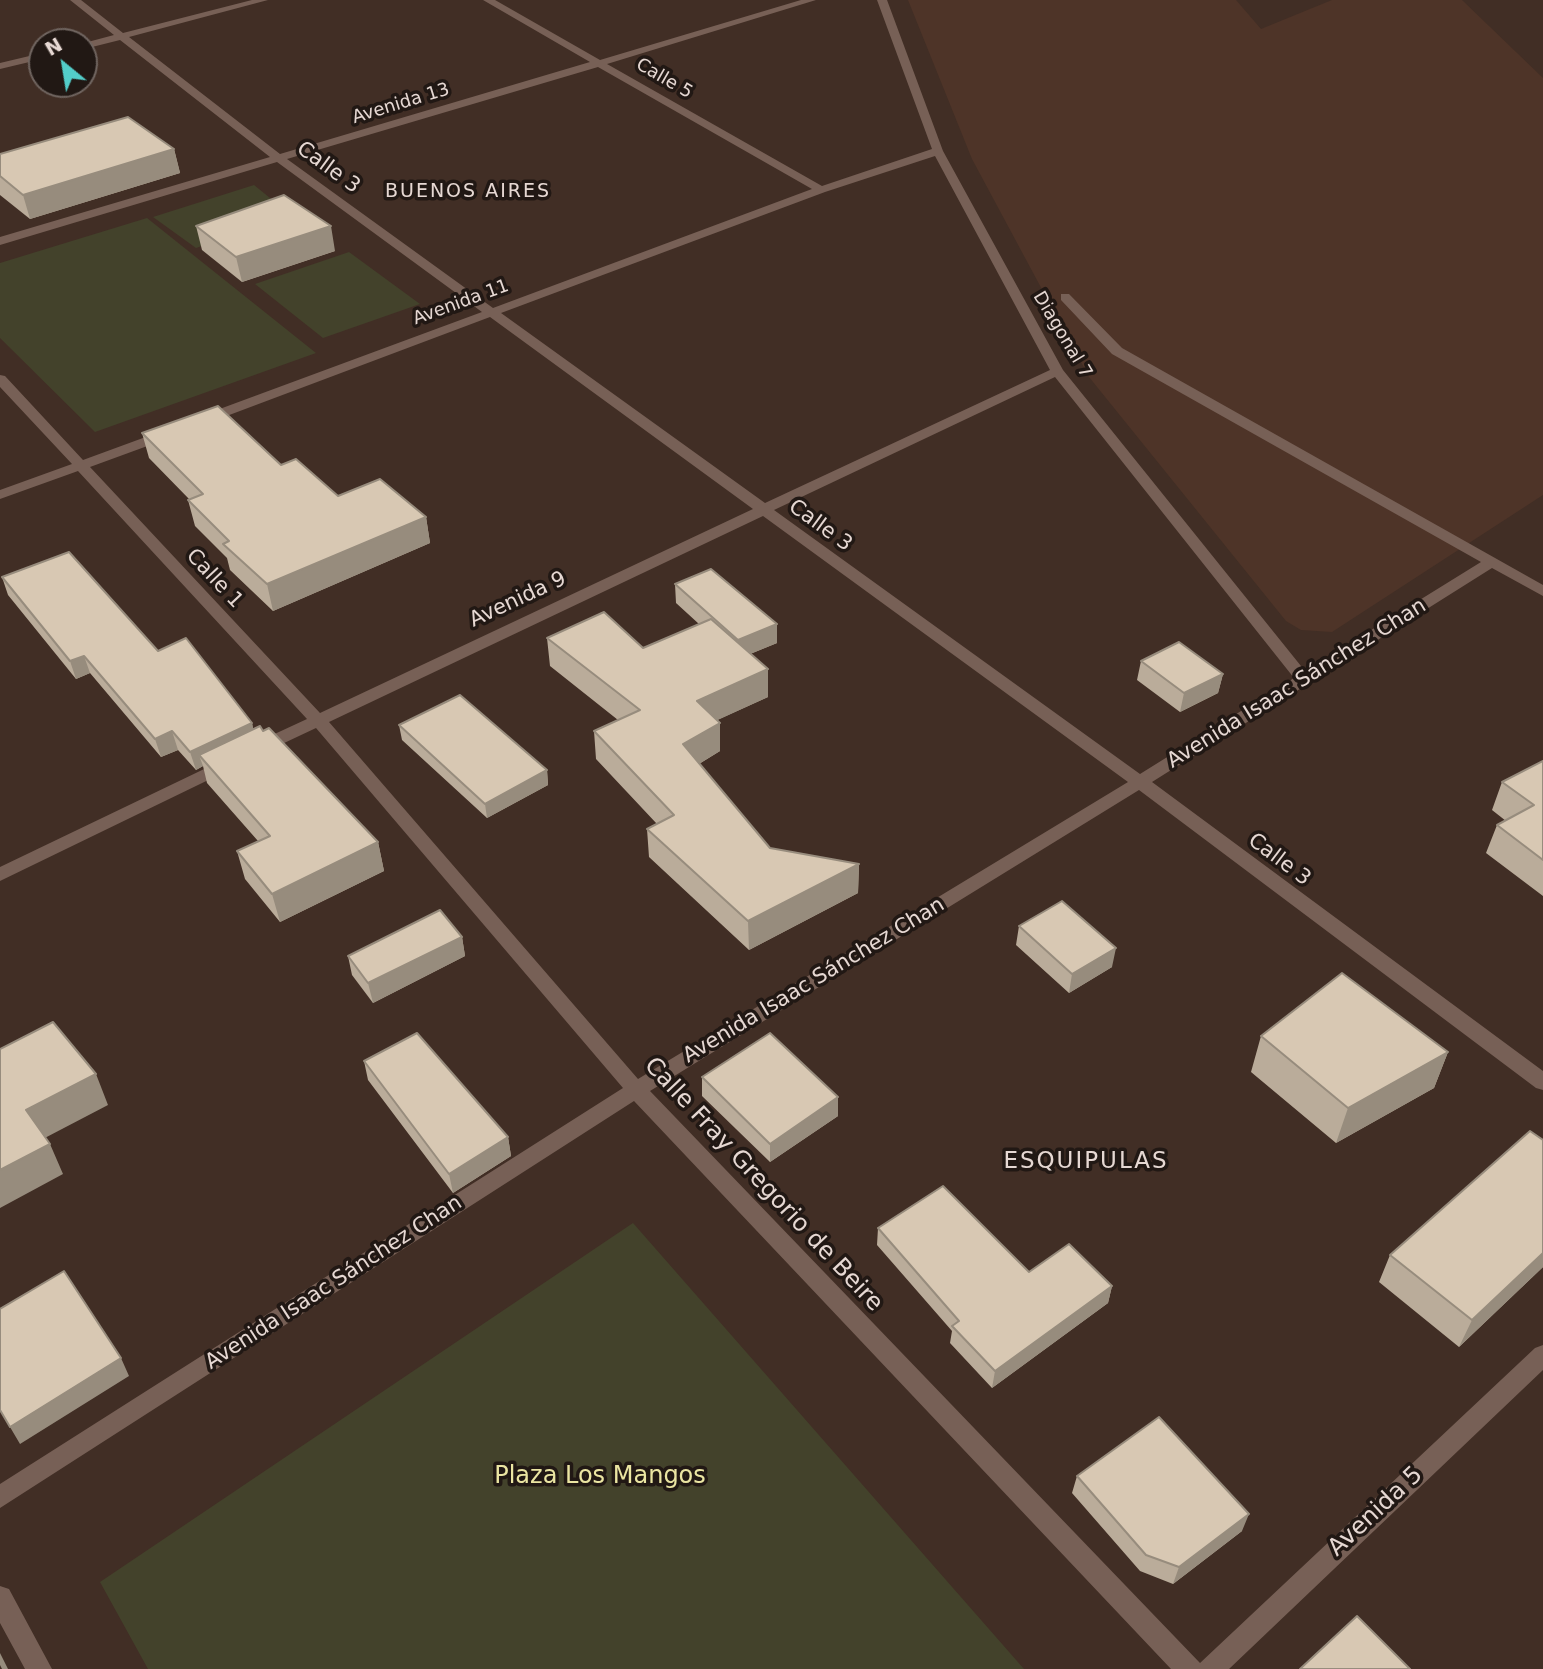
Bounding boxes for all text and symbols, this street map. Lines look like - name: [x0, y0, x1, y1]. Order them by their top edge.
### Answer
- north arrow: [28, 28, 98, 98]
- text: N: [41, 33, 66, 60]
- street label: Calle 5: [632, 54, 696, 104]
- street label: Avenida 13: [350, 79, 452, 129]
- street label: Calle 3: [291, 137, 365, 199]
- district label: BUENOS AIRES: [386, 181, 550, 203]
- street label: Avenida 11: [410, 276, 512, 330]
- street label: Diagonal 7: [1028, 288, 1096, 382]
- street label: Calle 3: [783, 495, 857, 557]
- street label: Calle 1: [180, 544, 248, 614]
- street label: Avenida 9: [466, 567, 570, 633]
- street label: Avenida Isaac Sánchez Chan: [1163, 594, 1431, 774]
- street label: Calle 3: [1243, 828, 1315, 892]
- street label: Avenida Isaac Sánchez Chan: [679, 893, 949, 1069]
- street label: Calle Fray Gregorio de Beire: [638, 1052, 888, 1318]
- district label: ESQUIPULAS: [1005, 1148, 1167, 1176]
- street label: Avenida Isaac Sánchez Chan: [201, 1191, 467, 1375]
- street label: Avenida 5: [1323, 1461, 1429, 1563]
- park label: Plaza Los Mangos: [494, 1463, 706, 1491]

